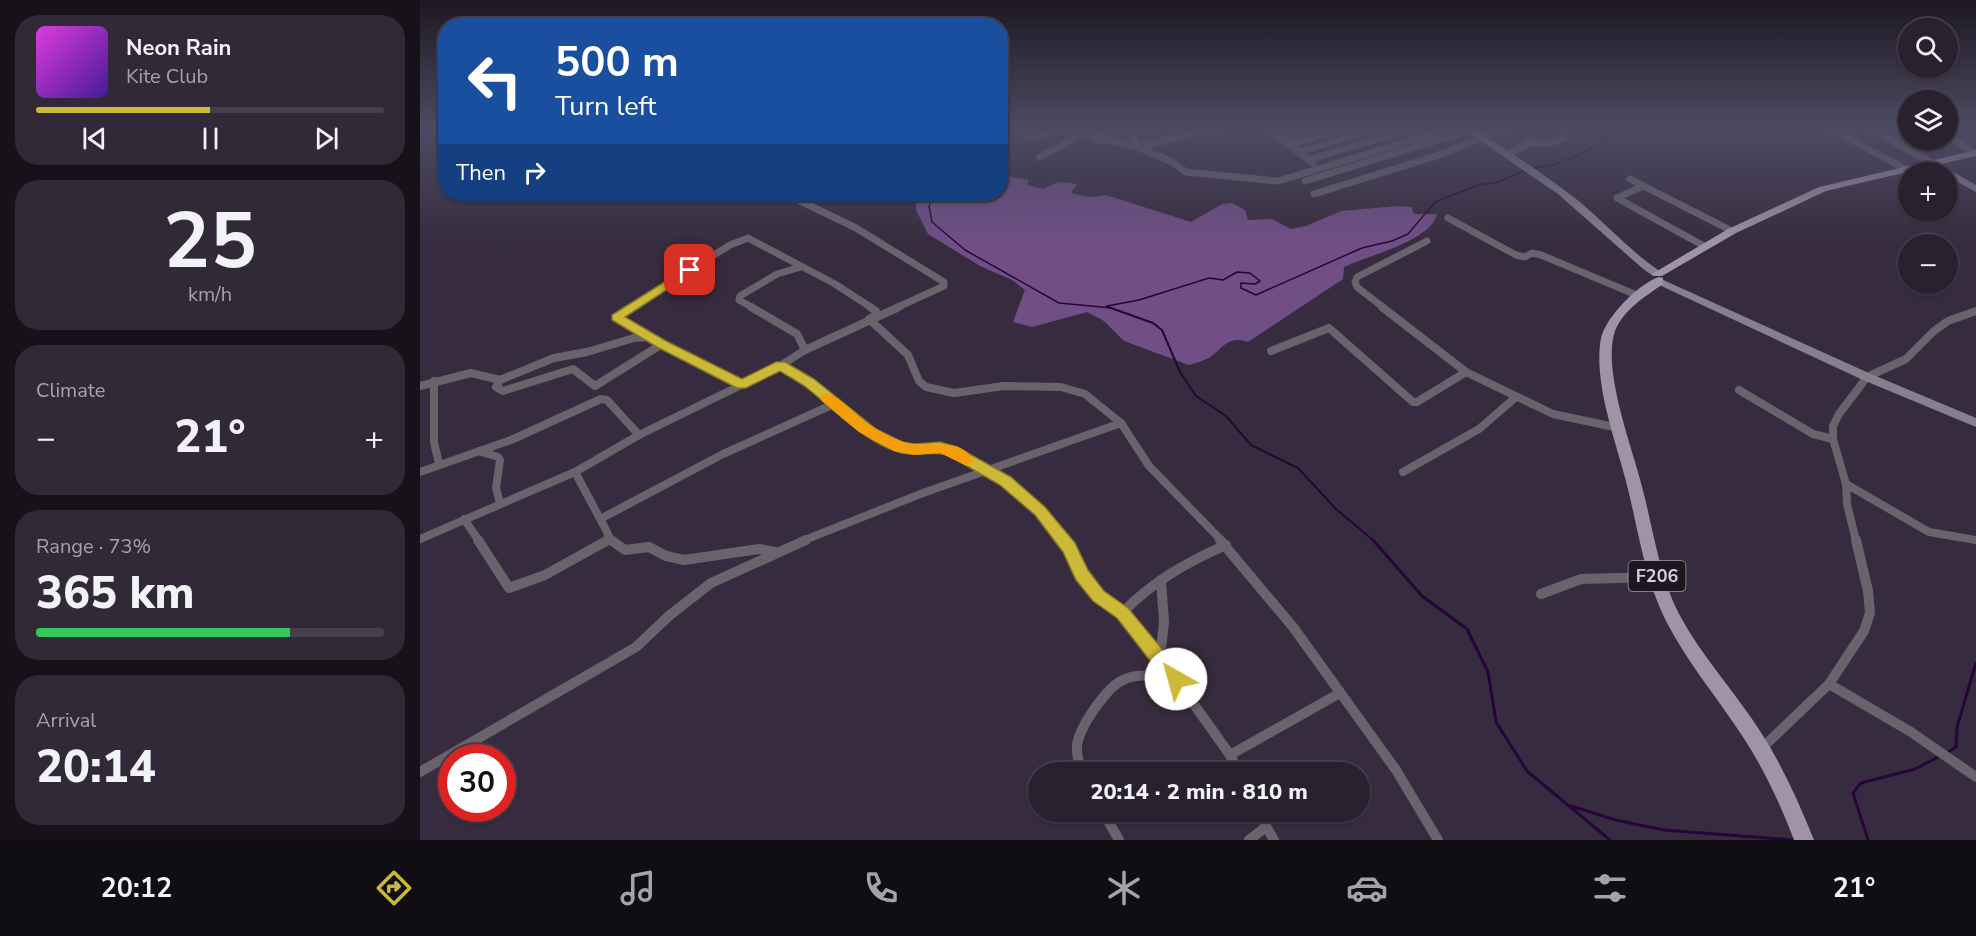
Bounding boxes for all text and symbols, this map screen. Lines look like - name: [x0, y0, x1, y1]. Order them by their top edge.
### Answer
- map controls: [1898, 18, 1958, 294]
- button: search: [1898, 18, 1958, 78]
- text: Neon Rain: [126, 33, 231, 63]
- text: 500 m: [555, 34, 679, 91]
- icon: left: [456, 42, 534, 120]
- text: Kite Club: [126, 63, 208, 90]
- text: Turn left: [555, 88, 656, 125]
- button: layers: [1898, 90, 1958, 150]
- icon: previous: [78, 122, 111, 155]
- icon: pause: [194, 122, 227, 155]
- icon: next: [310, 122, 343, 155]
- icon: right: [518, 156, 551, 189]
- text: Then: [456, 158, 506, 188]
- button: +: [1898, 162, 1958, 222]
- text: 25: [163, 188, 257, 295]
- button: −: [1898, 234, 1958, 294]
- pin: [664, 244, 715, 295]
- icon: arrive: [673, 253, 706, 286]
- text: km/h: [188, 281, 232, 308]
- text: Climate: [36, 377, 105, 404]
- text: 21°: [174, 407, 246, 468]
- text: −: [36, 416, 56, 461]
- text: +: [364, 416, 384, 461]
- text: Range · 73%: [36, 533, 151, 560]
- road number: F206: [1628, 561, 1686, 591]
- text: 365 km: [36, 563, 195, 624]
- position arrow: [1144, 647, 1208, 711]
- text: Arrival: [36, 707, 96, 734]
- text: 20:14: [36, 737, 156, 798]
- speed limit sign: 30: [438, 744, 516, 822]
- text: 20:14 · 2 min · 810 m: [1090, 777, 1308, 807]
- icon: directions: [373, 867, 415, 909]
- icon: music: [617, 867, 659, 909]
- icon: phone: [860, 867, 902, 909]
- icon: climate: [1103, 867, 1145, 909]
- icon: car: [1346, 867, 1388, 909]
- icon: filters: [1589, 867, 1631, 909]
- text: 20:12: [101, 870, 172, 907]
- text: 21°: [1833, 870, 1875, 907]

